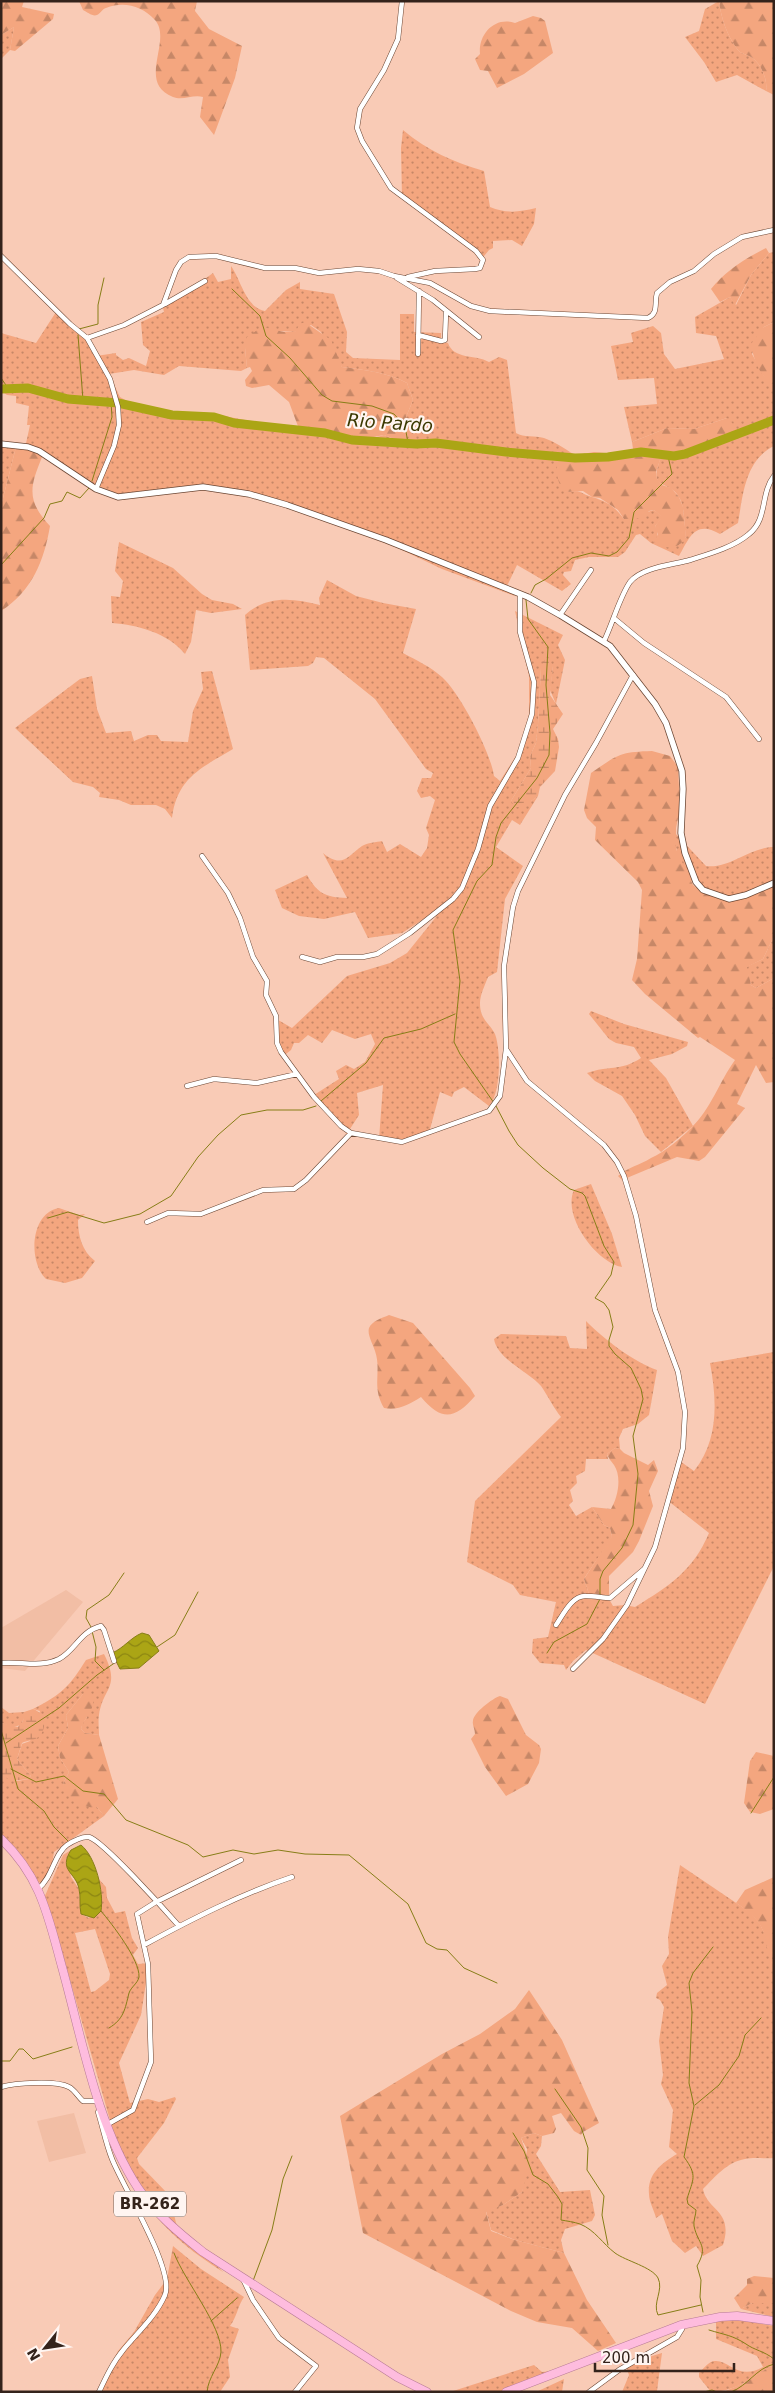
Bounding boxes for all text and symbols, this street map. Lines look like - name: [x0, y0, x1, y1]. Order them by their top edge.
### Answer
- water label: Rio Pardo: [346, 409, 434, 436]
- road number: BR-262: [114, 2192, 186, 2216]
- north arrow: [20, 2323, 70, 2373]
- scale bar: [595, 2340, 734, 2372]
- text: N: [24, 2345, 44, 2364]
- text: 200 m: [602, 2349, 650, 2367]

